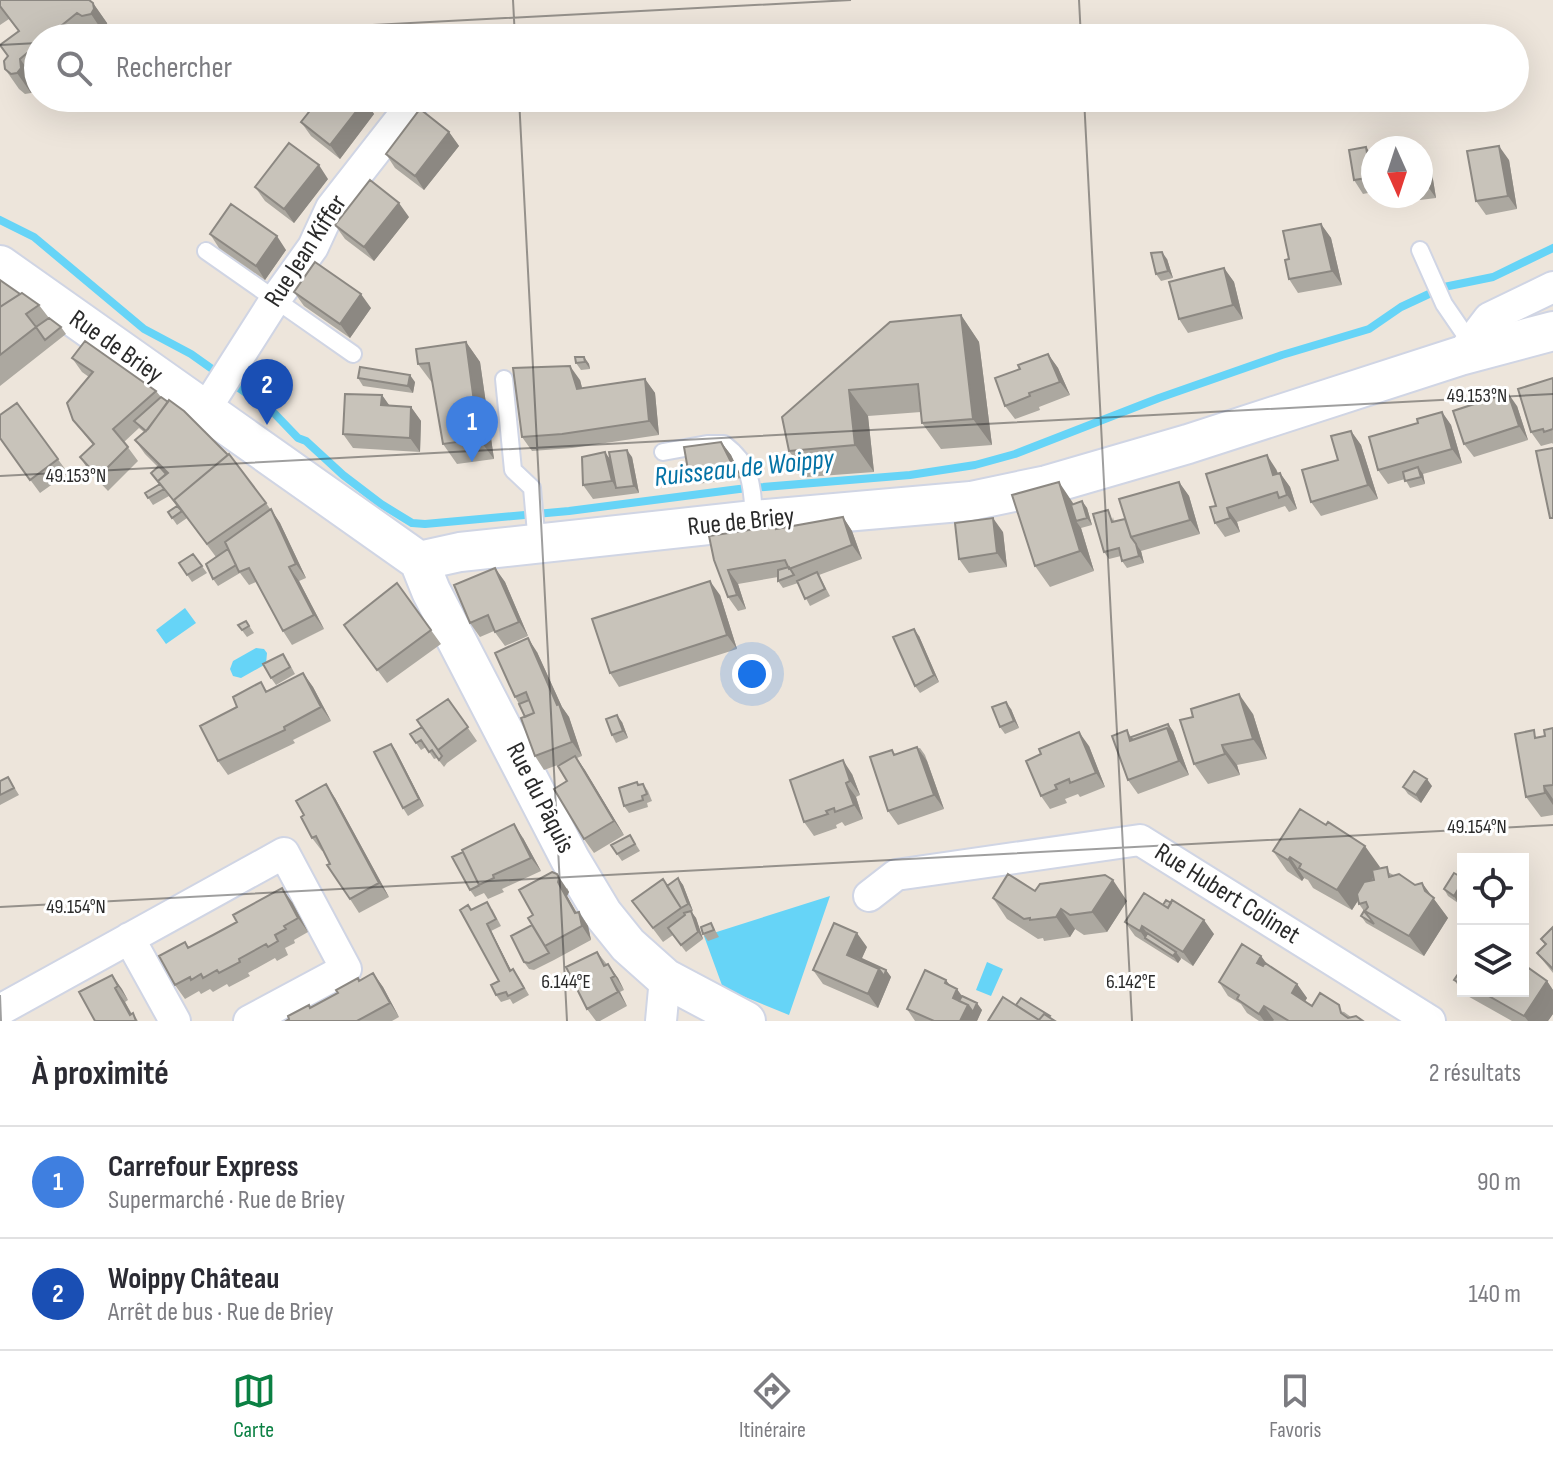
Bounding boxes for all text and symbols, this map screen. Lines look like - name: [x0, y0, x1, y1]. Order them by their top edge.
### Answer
- search box: [24, 24, 1529, 112]
- icon: search: [52, 46, 96, 90]
- text: Rechercher: [116, 50, 232, 86]
- north arrow: [1361, 136, 1433, 208]
- street label: Rue Jean Kiffer: [258, 189, 354, 313]
- street label: Rue de Briey: [63, 304, 169, 390]
- pin: 2: [241, 359, 293, 425]
- text: 49.153°N: [1447, 384, 1507, 408]
- pin: 1: [446, 396, 498, 462]
- water label: Ruisseau de Woippy: [653, 442, 837, 494]
- text: 49.153°N: [46, 464, 106, 488]
- street label: Rue de Briey: [686, 501, 796, 543]
- your location: [732, 654, 772, 694]
- street label: Rue du Pâquis: [499, 738, 581, 858]
- text: 49.154°N: [1447, 815, 1507, 839]
- street label: Rue Hubert Colinet: [1149, 837, 1305, 951]
- map controls: [1457, 853, 1529, 997]
- button: locate: [1457, 853, 1529, 925]
- text: 49.154°N: [46, 895, 106, 919]
- button: layers: [1457, 925, 1529, 997]
- text: 6.144°E: [541, 970, 591, 994]
- text: 6.142°E: [1106, 970, 1156, 994]
- text: À proximité: [32, 1053, 169, 1094]
- text: 2 résultats: [1429, 1058, 1521, 1089]
- text: Carrefour Express: [108, 1149, 298, 1185]
- text: 1: [53, 1167, 63, 1198]
- text: 90 m: [1477, 1167, 1521, 1198]
- text: Supermarché · Rue de Briey: [108, 1185, 345, 1216]
- text: Woippy Château: [108, 1261, 279, 1297]
- text: 2: [52, 1279, 64, 1310]
- text: 140 m: [1469, 1279, 1521, 1310]
- text: Arrêt de bus · Rue de Briey: [108, 1297, 334, 1328]
- tab: Carte: [232, 1369, 276, 1444]
- tab: Itinéraire: [739, 1369, 806, 1444]
- tab: Favoris: [1269, 1369, 1321, 1444]

